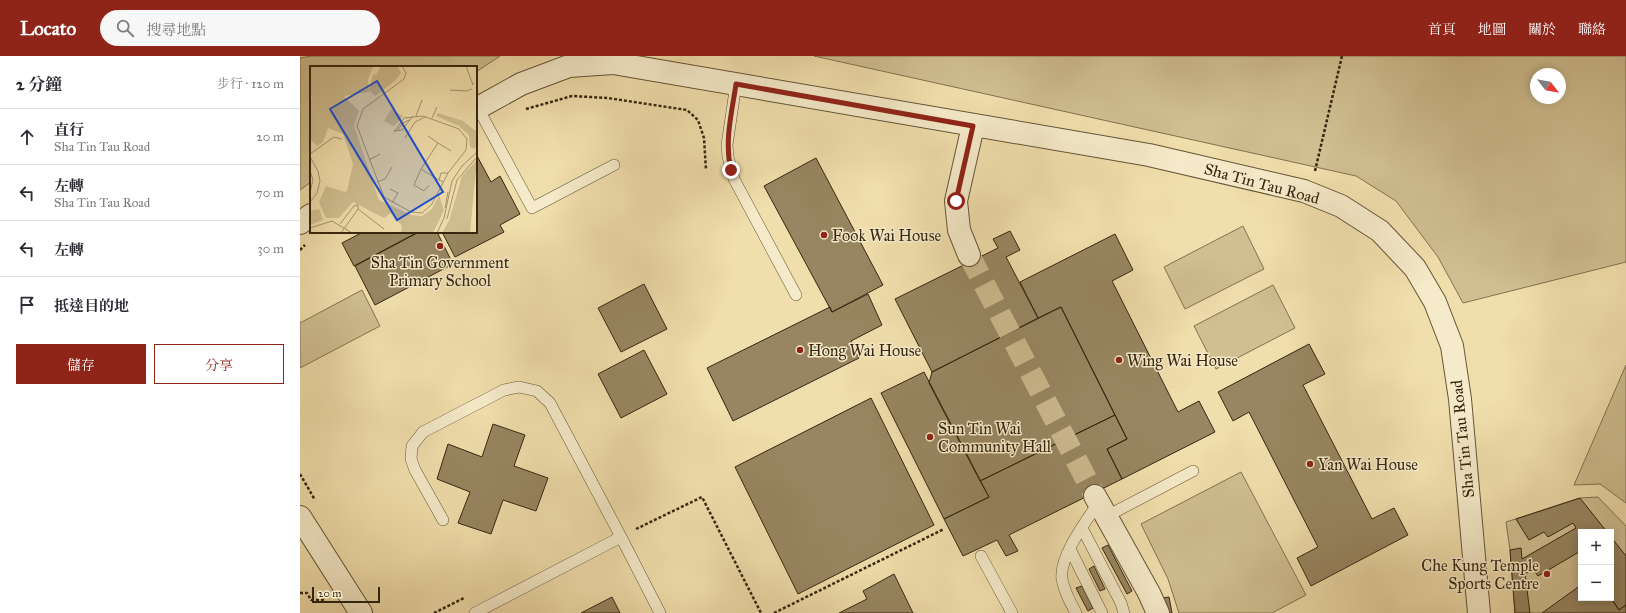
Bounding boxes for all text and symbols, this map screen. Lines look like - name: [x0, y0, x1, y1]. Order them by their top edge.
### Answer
- search box: [100, 10, 380, 46]
- text: Locato: [20, 17, 76, 40]
- icon: search: [114, 17, 136, 39]
- text: 搜尋地點: [146, 21, 206, 39]
- text: 首頁: [1428, 21, 1456, 38]
- text: 地圖: [1478, 21, 1506, 38]
- text: 關於: [1528, 21, 1556, 38]
- text: 聯絡: [1578, 21, 1606, 38]
- inset map: [310, 66, 477, 233]
- north arrow: [1530, 68, 1566, 104]
- text: 2 分鐘: [16, 74, 62, 95]
- text: 步行 · 120 m: [217, 76, 284, 92]
- text: 直行: [54, 121, 84, 139]
- icon: ahead: [16, 126, 38, 148]
- text: 20 m: [256, 129, 284, 145]
- text: Sha Tin Tau Road: [54, 139, 150, 155]
- street label: Sha Tin Tau Road: [1202, 159, 1322, 208]
- route end: [722, 161, 740, 179]
- text: 左轉: [54, 177, 84, 195]
- icon: left: [16, 182, 38, 204]
- text: 70 m: [256, 185, 284, 201]
- route start: [947, 192, 965, 210]
- text: Sha Tin Tau Road: [54, 195, 150, 211]
- place label: Fook Wai House: [832, 226, 941, 245]
- marker: Fook Wai House: [819, 230, 829, 240]
- icon: left: [16, 238, 38, 260]
- text: 左轉: [54, 241, 84, 259]
- text: 30 m: [258, 241, 284, 257]
- marker: Sha Tin Government Primary School: [435, 241, 445, 251]
- place label: Sha Tin Government Primary School: [371, 253, 510, 290]
- icon: arrive: [16, 294, 38, 316]
- text: 抵達目的地: [54, 297, 129, 315]
- place label: Hong Wai House: [808, 341, 922, 361]
- button: 儲存: [16, 344, 146, 384]
- button: 分享: [154, 344, 284, 384]
- marker: Hong Wai House: [795, 345, 805, 355]
- place label: Wing Wai House: [1127, 351, 1238, 371]
- marker: Wing Wai House: [1114, 355, 1124, 365]
- street label: Sha Tin Tau Road: [1447, 379, 1478, 499]
- place label: Sun Tin Wai Community Hall: [938, 419, 1052, 456]
- marker: Sun Tin Wai Community Hall: [925, 432, 935, 442]
- place label: Yan Wai House: [1318, 455, 1418, 474]
- marker: Yan Wai House: [1305, 459, 1315, 469]
- map controls: [1578, 529, 1614, 601]
- button: +: [1578, 529, 1614, 565]
- place label: Che Kung Temple Sports Centre: [1421, 556, 1539, 593]
- button: −: [1578, 565, 1614, 601]
- marker: Che Kung Temple Sports Centre: [1542, 569, 1552, 579]
- scale bar: [312, 585, 380, 604]
- text: 20 m: [318, 587, 341, 600]

